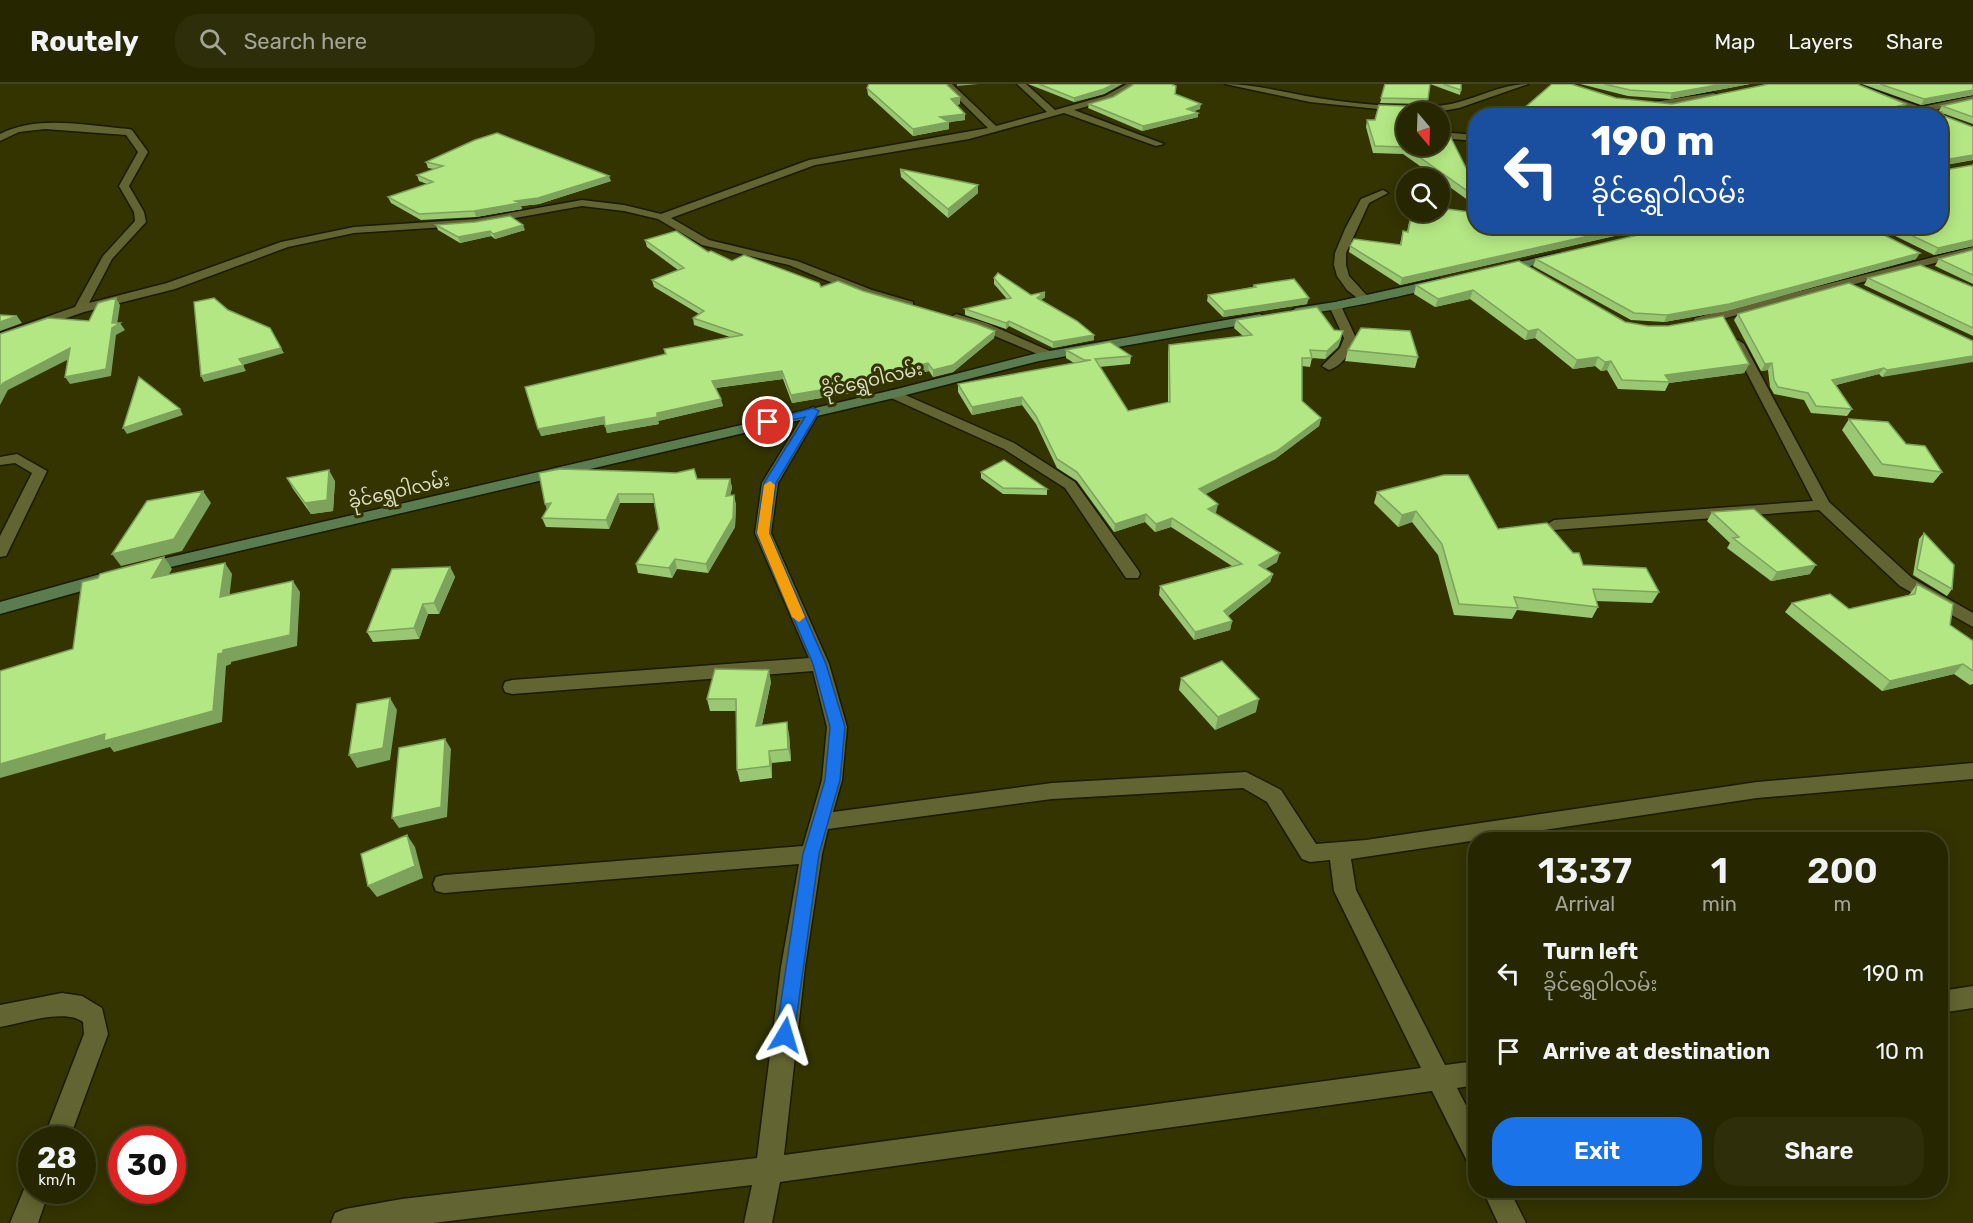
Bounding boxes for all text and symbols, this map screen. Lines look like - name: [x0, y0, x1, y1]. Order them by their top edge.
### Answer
- search box: [175, 14, 595, 68]
- text: Routely: [30, 25, 139, 58]
- icon: search: [196, 25, 229, 58]
- text: Search here: [244, 28, 367, 55]
- text: Map: [1714, 29, 1755, 54]
- text: Layers: [1788, 29, 1853, 54]
- text: Share: [1886, 29, 1943, 54]
- north arrow: [1396, 102, 1450, 156]
- map controls: [1396, 102, 1450, 222]
- text: 190 m: [1591, 116, 1715, 166]
- icon: left: [1492, 132, 1570, 210]
- button: search: [1396, 168, 1450, 222]
- text: ခိုင်ရွှေဝါလမ်း: [1591, 178, 1746, 210]
- street label: ခိုင်ရွှေဝါလမ်း: [819, 355, 926, 406]
- pin: [742, 396, 793, 447]
- icon: arrive: [751, 405, 784, 438]
- street label: ခိုင်ရွှေဝါလမ်း: [346, 466, 453, 517]
- text: 13:37: [1538, 849, 1632, 892]
- text: 1: [1711, 849, 1728, 892]
- text: 200: [1807, 849, 1878, 892]
- text: Arrival: [1555, 892, 1615, 916]
- text: min: [1702, 892, 1737, 916]
- text: m: [1834, 892, 1851, 916]
- text: Turn left: [1543, 938, 1638, 965]
- icon: left: [1492, 957, 1525, 990]
- text: 190 m: [1863, 960, 1924, 987]
- text: ခိုင်ရွှေဝါလမ်း: [1543, 972, 1657, 996]
- position arrow: [753, 1003, 817, 1067]
- icon: arrive: [1492, 1035, 1525, 1068]
- text: Arrive at destination: [1543, 1038, 1770, 1065]
- text: 10 m: [1876, 1038, 1924, 1065]
- button: Exit: [1492, 1117, 1702, 1186]
- button: Share: [1714, 1117, 1924, 1186]
- speed limit sign: 30: [108, 1126, 186, 1204]
- text: 28: [37, 1140, 77, 1176]
- text: km/h: [38, 1171, 76, 1189]

